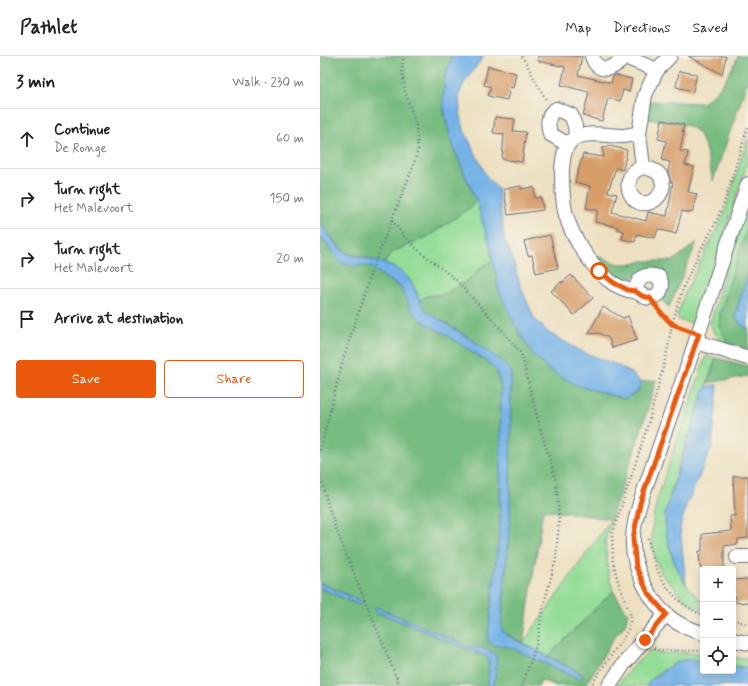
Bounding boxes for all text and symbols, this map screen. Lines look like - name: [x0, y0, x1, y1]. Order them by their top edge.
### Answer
- text: Pathlet: [20, 15, 77, 40]
- text: Map: [565, 19, 591, 37]
- text: Directions: [613, 19, 671, 37]
- text: Saved: [693, 19, 728, 37]
- text: 3 min: [16, 71, 55, 93]
- text: Walk · 230 m: [232, 74, 304, 91]
- text: Continue: [54, 120, 110, 140]
- icon: ahead: [16, 128, 38, 150]
- text: 60 m: [276, 130, 304, 147]
- text: De Ronge: [54, 140, 107, 157]
- text: Turn right: [54, 180, 121, 200]
- icon: right: [16, 188, 38, 210]
- text: 150 m: [270, 190, 304, 207]
- text: Het Malevoort: [54, 200, 134, 217]
- text: Turn right: [54, 240, 121, 260]
- icon: right: [16, 248, 38, 270]
- text: 20 m: [276, 250, 304, 267]
- text: Het Malevoort: [54, 260, 134, 277]
- route start: [590, 262, 608, 280]
- icon: arrive: [16, 308, 38, 330]
- text: Arrive at destination: [54, 309, 183, 329]
- button: Save: [16, 360, 156, 398]
- button: Share: [164, 360, 304, 398]
- map controls: [700, 566, 736, 674]
- button: +: [700, 566, 736, 602]
- button: −: [700, 602, 736, 638]
- route end: [636, 631, 654, 649]
- button: locate: [700, 638, 736, 674]

